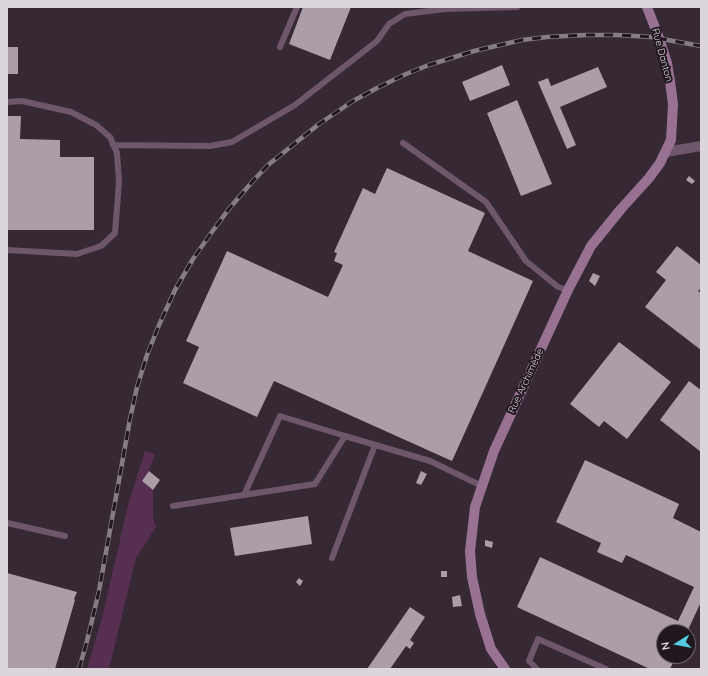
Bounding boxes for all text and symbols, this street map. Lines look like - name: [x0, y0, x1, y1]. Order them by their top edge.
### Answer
- street label: Rue Danton: [649, 27, 675, 83]
- street label: Rue Archimède: [506, 347, 546, 415]
- north arrow: [656, 624, 696, 664]
- text: N: [658, 641, 673, 651]

